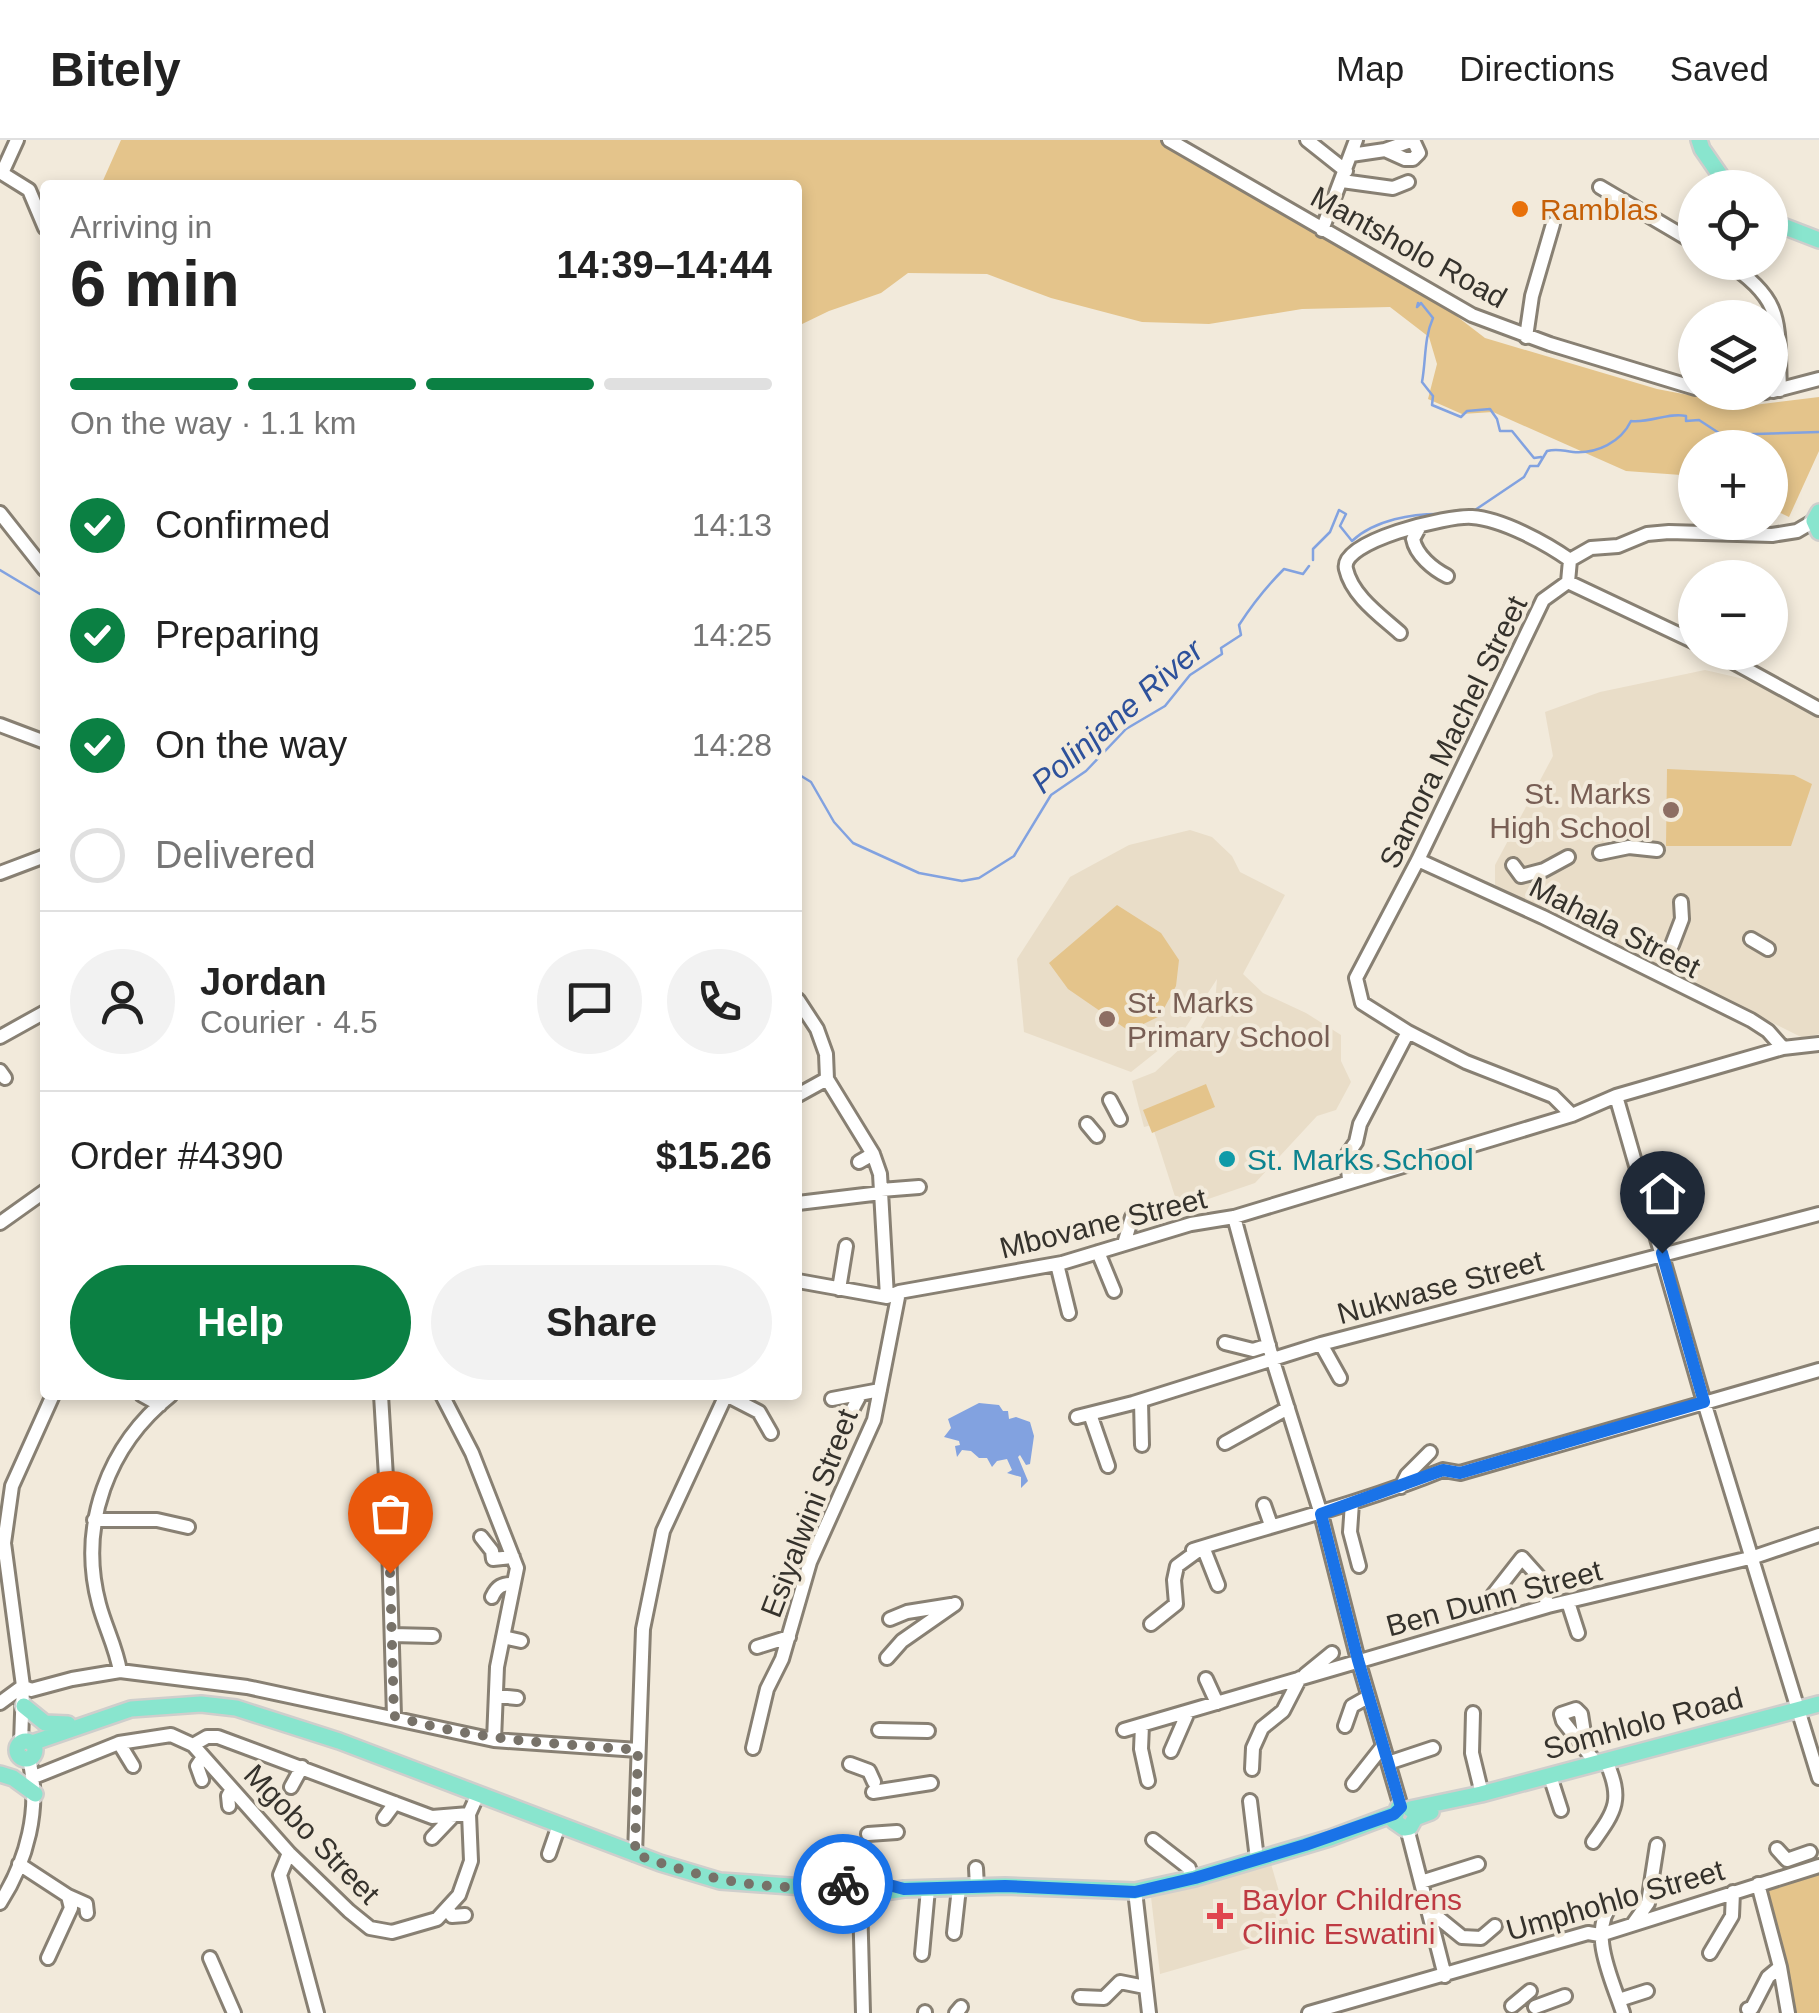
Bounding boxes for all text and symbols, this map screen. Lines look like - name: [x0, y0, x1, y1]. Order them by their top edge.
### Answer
- text: Bitely: [50, 43, 181, 96]
- text: Map: [1336, 49, 1404, 88]
- text: Directions: [1459, 49, 1615, 88]
- text: Saved: [1670, 49, 1769, 88]
- map controls: [1678, 170, 1788, 670]
- button: locate: [1678, 170, 1788, 280]
- street label: Mantsholo Road: [1305, 180, 1513, 314]
- place label: Ramblas: [1540, 193, 1658, 226]
- marker: Ramblas: [1509, 198, 1531, 220]
- text: Arriving in: [70, 209, 212, 245]
- text: 14:39–14:44: [556, 244, 772, 286]
- text: 6 min: [70, 247, 240, 320]
- button: layers: [1678, 300, 1788, 410]
- text: On the way · 1.1 km: [70, 405, 356, 441]
- button: +: [1678, 430, 1788, 540]
- icon: check: [70, 498, 125, 553]
- text: Confirmed: [155, 504, 330, 546]
- text: 14:13: [692, 507, 772, 543]
- button: −: [1678, 560, 1788, 670]
- street label: Samora Machel Street: [1373, 590, 1534, 873]
- icon: check: [70, 608, 125, 663]
- text: Preparing: [155, 614, 320, 656]
- text: 14:25: [692, 617, 772, 653]
- water label: Polinjane River: [1024, 631, 1211, 800]
- icon: check: [70, 718, 125, 773]
- text: On the way: [155, 724, 347, 766]
- text: 14:28: [692, 727, 772, 763]
- place label: St. Marks High School: [1489, 777, 1651, 844]
- marker: St. Marks High School: [1660, 799, 1682, 821]
- text: Delivered: [155, 834, 316, 876]
- street label: Mahala Street: [1524, 870, 1706, 984]
- button: person: [70, 949, 175, 1054]
- button: chat: [537, 949, 642, 1054]
- button: phone: [667, 949, 772, 1054]
- text: Jordan: [200, 961, 327, 1003]
- place label: St. Marks Primary School: [1127, 986, 1330, 1053]
- text: Courier · 4.5: [200, 1004, 378, 1040]
- marker: St. Marks Primary School: [1096, 1008, 1118, 1030]
- text: Order #4390: [70, 1135, 283, 1177]
- text: $15.26: [656, 1135, 772, 1177]
- place label: St. Marks School: [1247, 1143, 1474, 1176]
- marker: St. Marks School: [1216, 1148, 1238, 1170]
- pin: [1620, 1151, 1705, 1254]
- icon: home: [1635, 1166, 1690, 1221]
- street label: Mbovane Street: [996, 1181, 1210, 1265]
- street label: Nukwase Street: [1333, 1243, 1547, 1330]
- button: Help: [70, 1265, 411, 1380]
- button: Share: [431, 1265, 772, 1380]
- street label: Esiyalwini Street: [754, 1404, 864, 1622]
- pin: [348, 1471, 433, 1574]
- icon: bag: [363, 1486, 418, 1541]
- street label: Ben Dunn Street: [1383, 1553, 1606, 1643]
- street label: Somhlolo Road: [1540, 1681, 1746, 1765]
- street label: Mgobo Street: [238, 1758, 387, 1911]
- courier: [793, 1834, 893, 1934]
- street label: Umphohlo Street: [1502, 1853, 1728, 1947]
- icon: bike: [816, 1857, 871, 1912]
- place label: Baylor Childrens Clinic Eswatini: [1242, 1883, 1462, 1950]
- marker: Baylor Childrens Clinic Eswatini: [1207, 1903, 1233, 1929]

